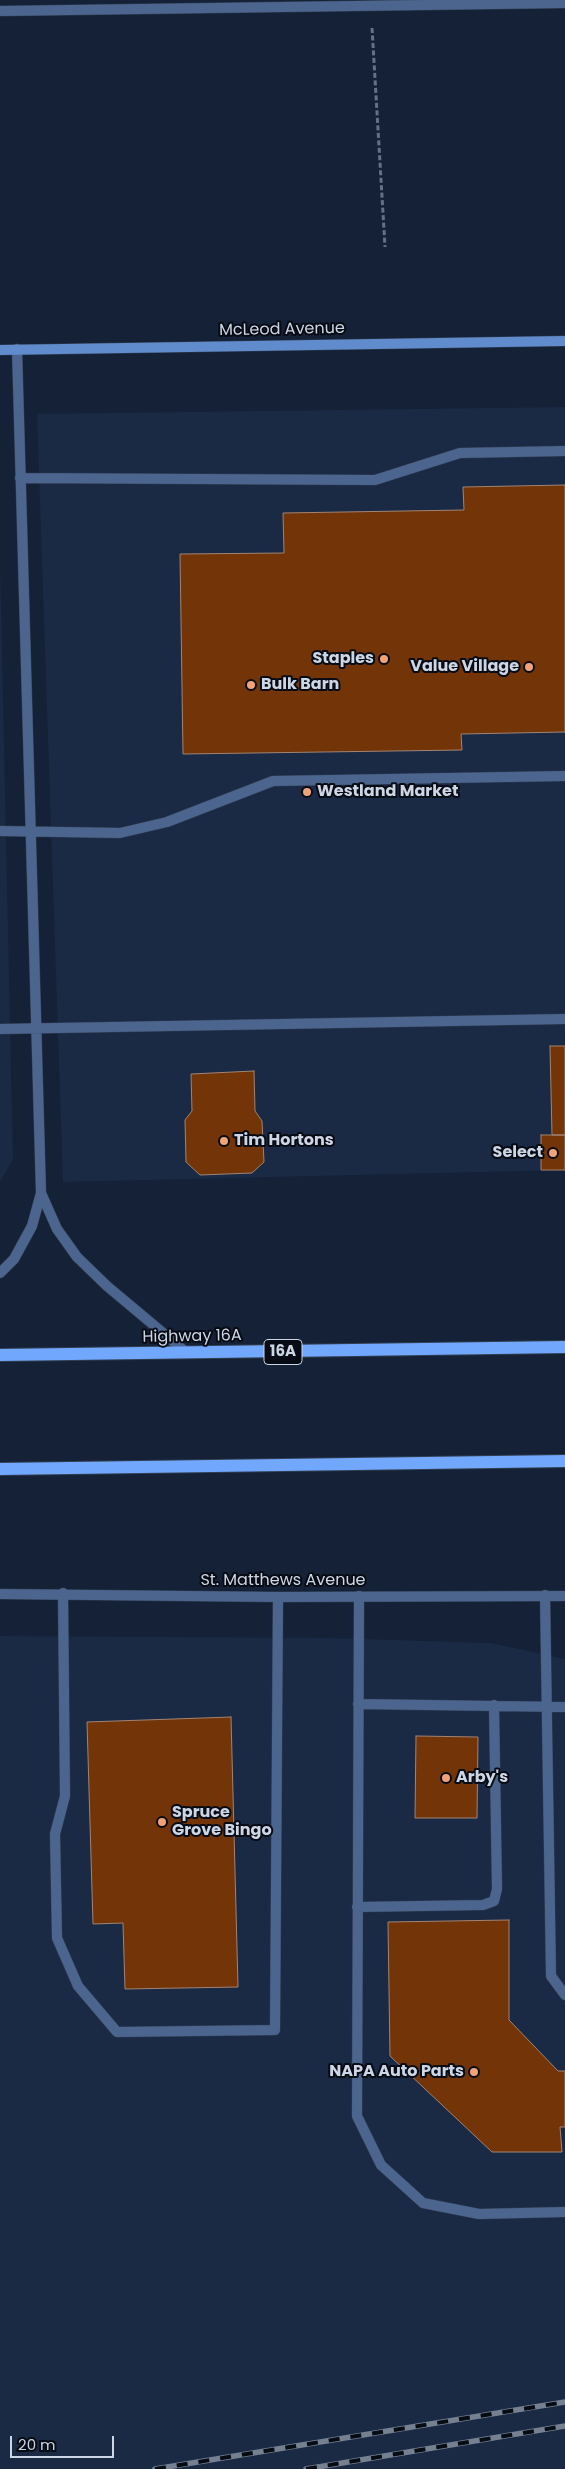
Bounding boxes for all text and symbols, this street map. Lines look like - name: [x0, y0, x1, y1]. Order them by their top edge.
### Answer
- street label: McLeod Avenue: [219, 319, 345, 341]
- place label: Staples: [312, 649, 374, 669]
- marker: Staples: [378, 653, 390, 665]
- place label: Value Village: [410, 657, 519, 677]
- marker: Value Village: [523, 661, 535, 673]
- place label: Bulk Barn: [261, 675, 339, 695]
- marker: Bulk Barn: [245, 679, 257, 691]
- place label: Westland Market: [317, 782, 458, 802]
- marker: Westland Market: [301, 786, 313, 798]
- place label: Tim Hortons: [234, 1131, 334, 1151]
- marker: Tim Hortons: [218, 1135, 230, 1147]
- place label: Select: [493, 1143, 543, 1163]
- marker: Select: [547, 1147, 559, 1159]
- street label: Highway 16A: [142, 1327, 242, 1347]
- road number: 16A: [264, 1340, 302, 1364]
- street label: St. Matthews Avenue: [200, 1571, 366, 1591]
- place label: Arby's: [456, 1768, 508, 1788]
- marker: Arby's: [440, 1772, 452, 1784]
- place label: Spruce Grove Bingo: [172, 1803, 272, 1841]
- marker: Spruce Grove Bingo: [156, 1816, 168, 1828]
- place label: NAPA Auto Parts: [329, 2062, 464, 2082]
- marker: NAPA Auto Parts: [468, 2066, 480, 2078]
- scale bar: [12, 2426, 116, 2458]
- text: 20 m: [18, 2434, 56, 2455]

